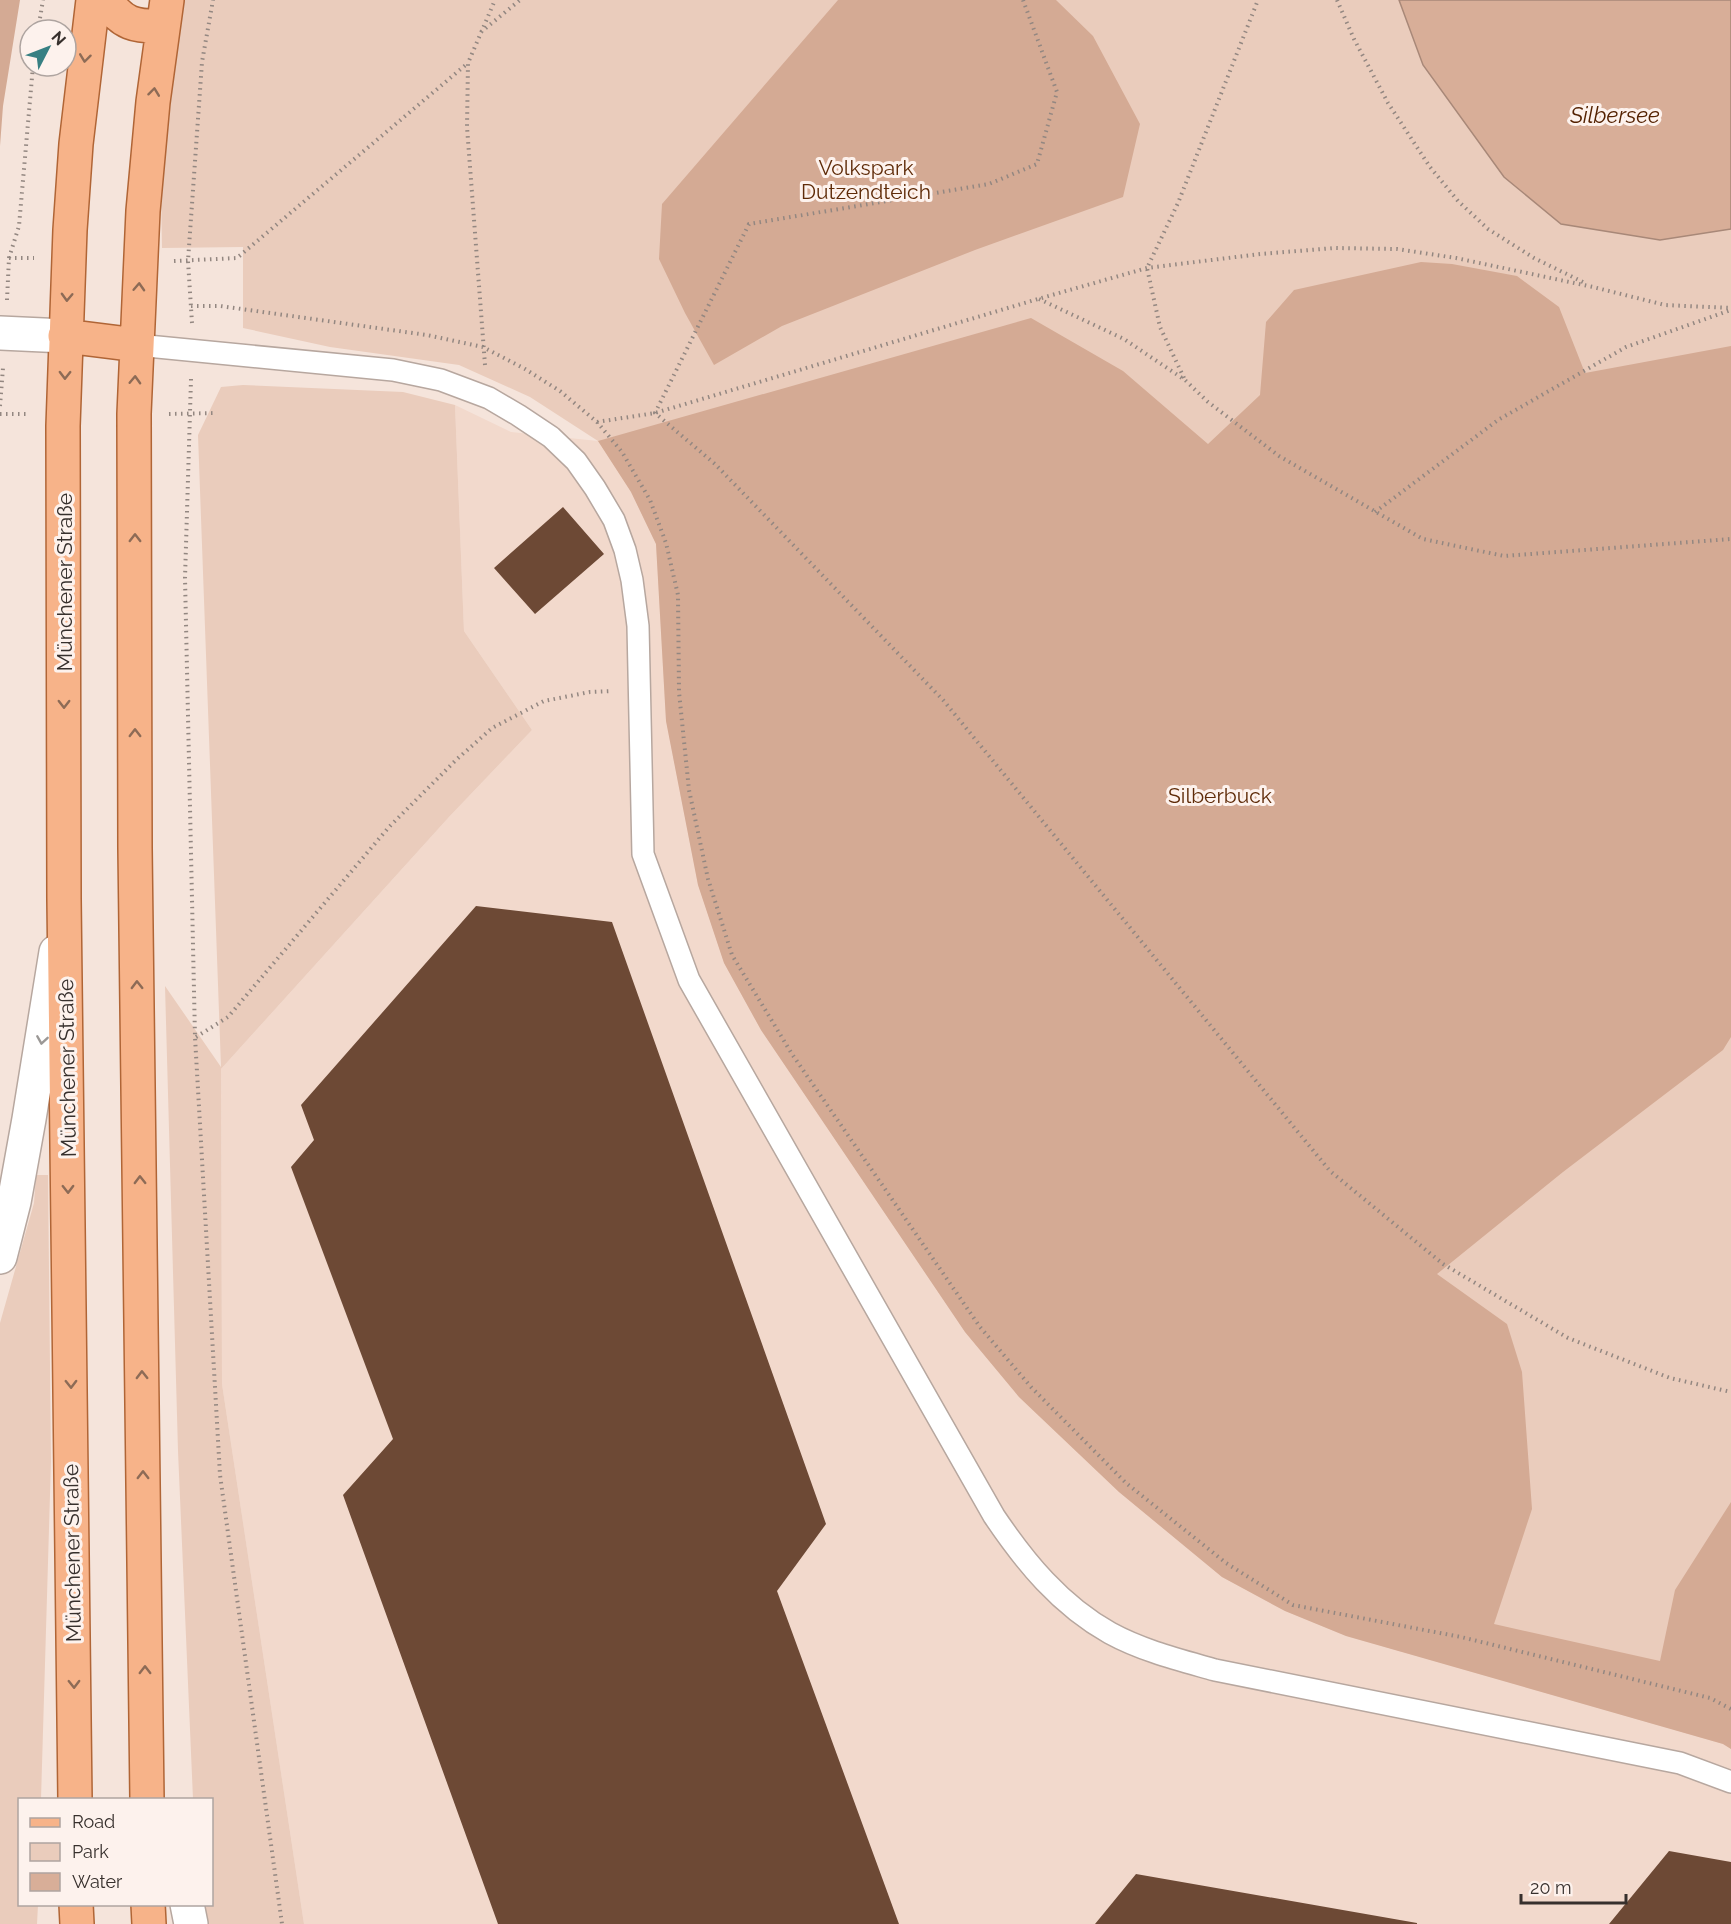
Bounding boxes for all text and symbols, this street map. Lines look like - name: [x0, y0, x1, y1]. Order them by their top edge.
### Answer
- north arrow: [18, 18, 78, 78]
- text: N: [48, 27, 70, 49]
- one-way arrow: [80, 53, 92, 63]
- one-way arrow: [148, 88, 160, 97]
- water label: Silbersee: [1569, 102, 1660, 128]
- park label: Volkspark Dutzendteich: [801, 155, 931, 204]
- one-way arrow: [133, 282, 146, 291]
- one-way arrow: [61, 293, 74, 302]
- one-way arrow: [58, 370, 71, 379]
- one-way arrow: [129, 375, 142, 384]
- street label: Münchener Straße: [52, 493, 77, 671]
- one-way arrow: [129, 533, 141, 542]
- one-way arrow: [58, 699, 70, 708]
- one-way arrow: [129, 728, 141, 737]
- park label: Silberbuck: [1168, 783, 1272, 808]
- street label: Münchener Straße: [53, 979, 81, 1157]
- one-way arrow: [131, 980, 143, 989]
- one-way arrow: [36, 1036, 48, 1045]
- one-way arrow: [134, 1175, 146, 1184]
- one-way arrow: [62, 1184, 75, 1193]
- one-way arrow: [136, 1370, 149, 1379]
- one-way arrow: [64, 1379, 77, 1388]
- street label: Münchener Straße: [58, 1464, 86, 1642]
- one-way arrow: [137, 1471, 150, 1480]
- one-way arrow: [139, 1666, 151, 1675]
- one-way arrow: [68, 1679, 80, 1688]
- legend: [18, 1798, 213, 1906]
- text: Road: [72, 1811, 115, 1832]
- text: Park: [72, 1841, 109, 1862]
- scale bar: [1521, 1867, 1626, 1905]
- text: Water: [72, 1871, 123, 1892]
- text: 20 m: [1530, 1877, 1572, 1898]

